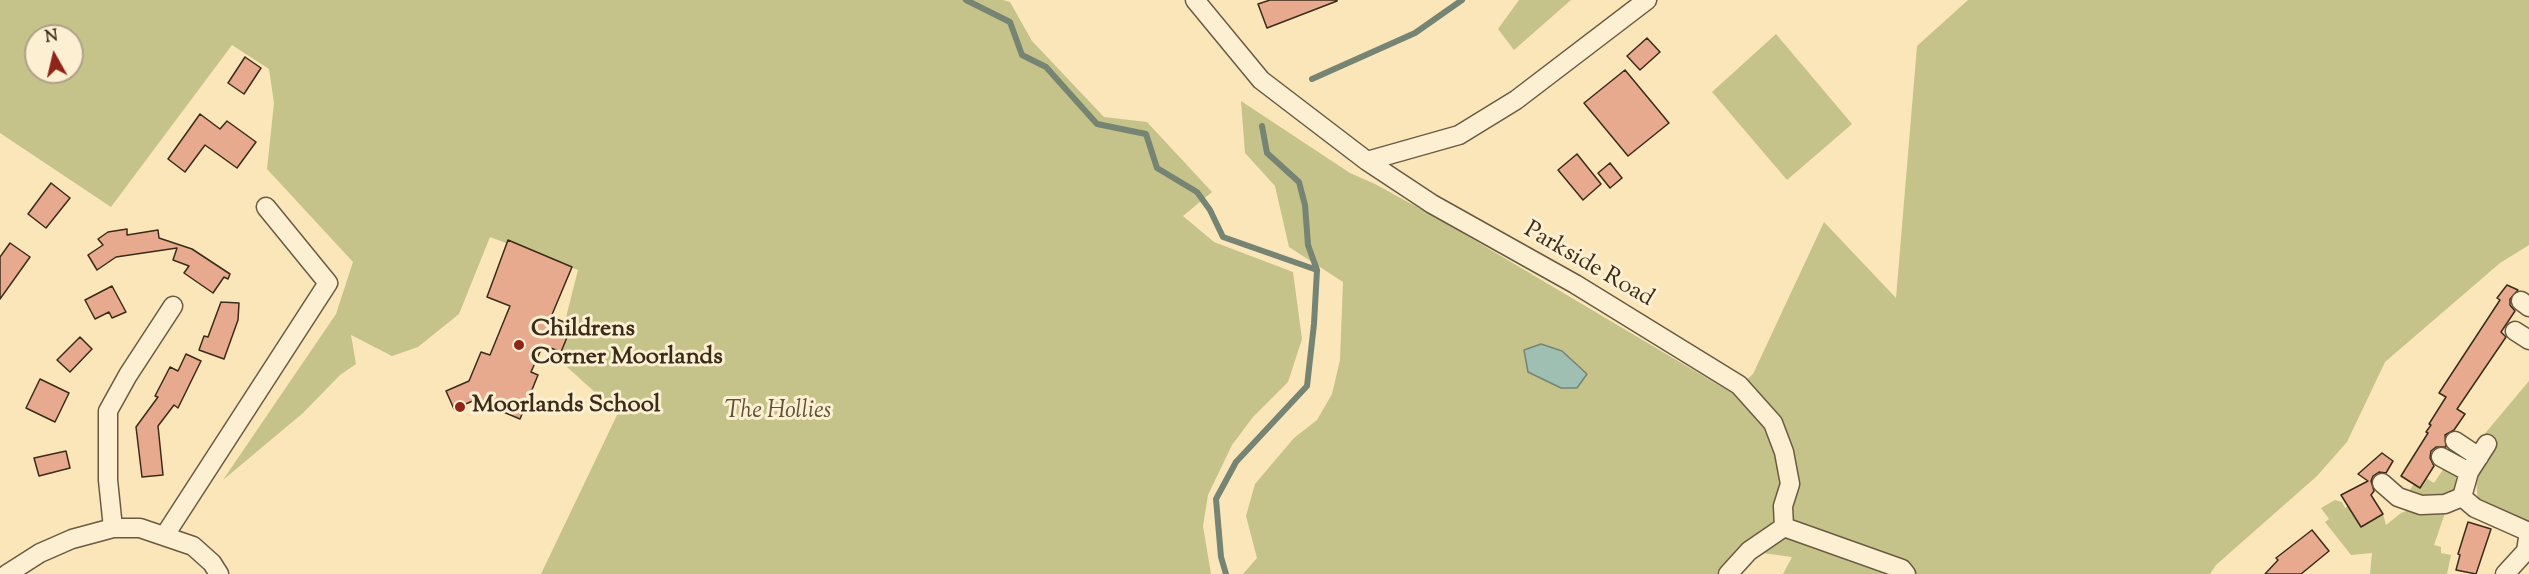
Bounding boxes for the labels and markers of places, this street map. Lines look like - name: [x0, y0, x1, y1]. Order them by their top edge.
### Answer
- place label: Childrens Corner Moorlands: [531, 317, 723, 373]
- marker: Childrens Corner Moorlands: [512, 338, 526, 352]
- place label: Moorlands School: [472, 393, 660, 421]
- marker: Moorlands School: [453, 400, 467, 414]

